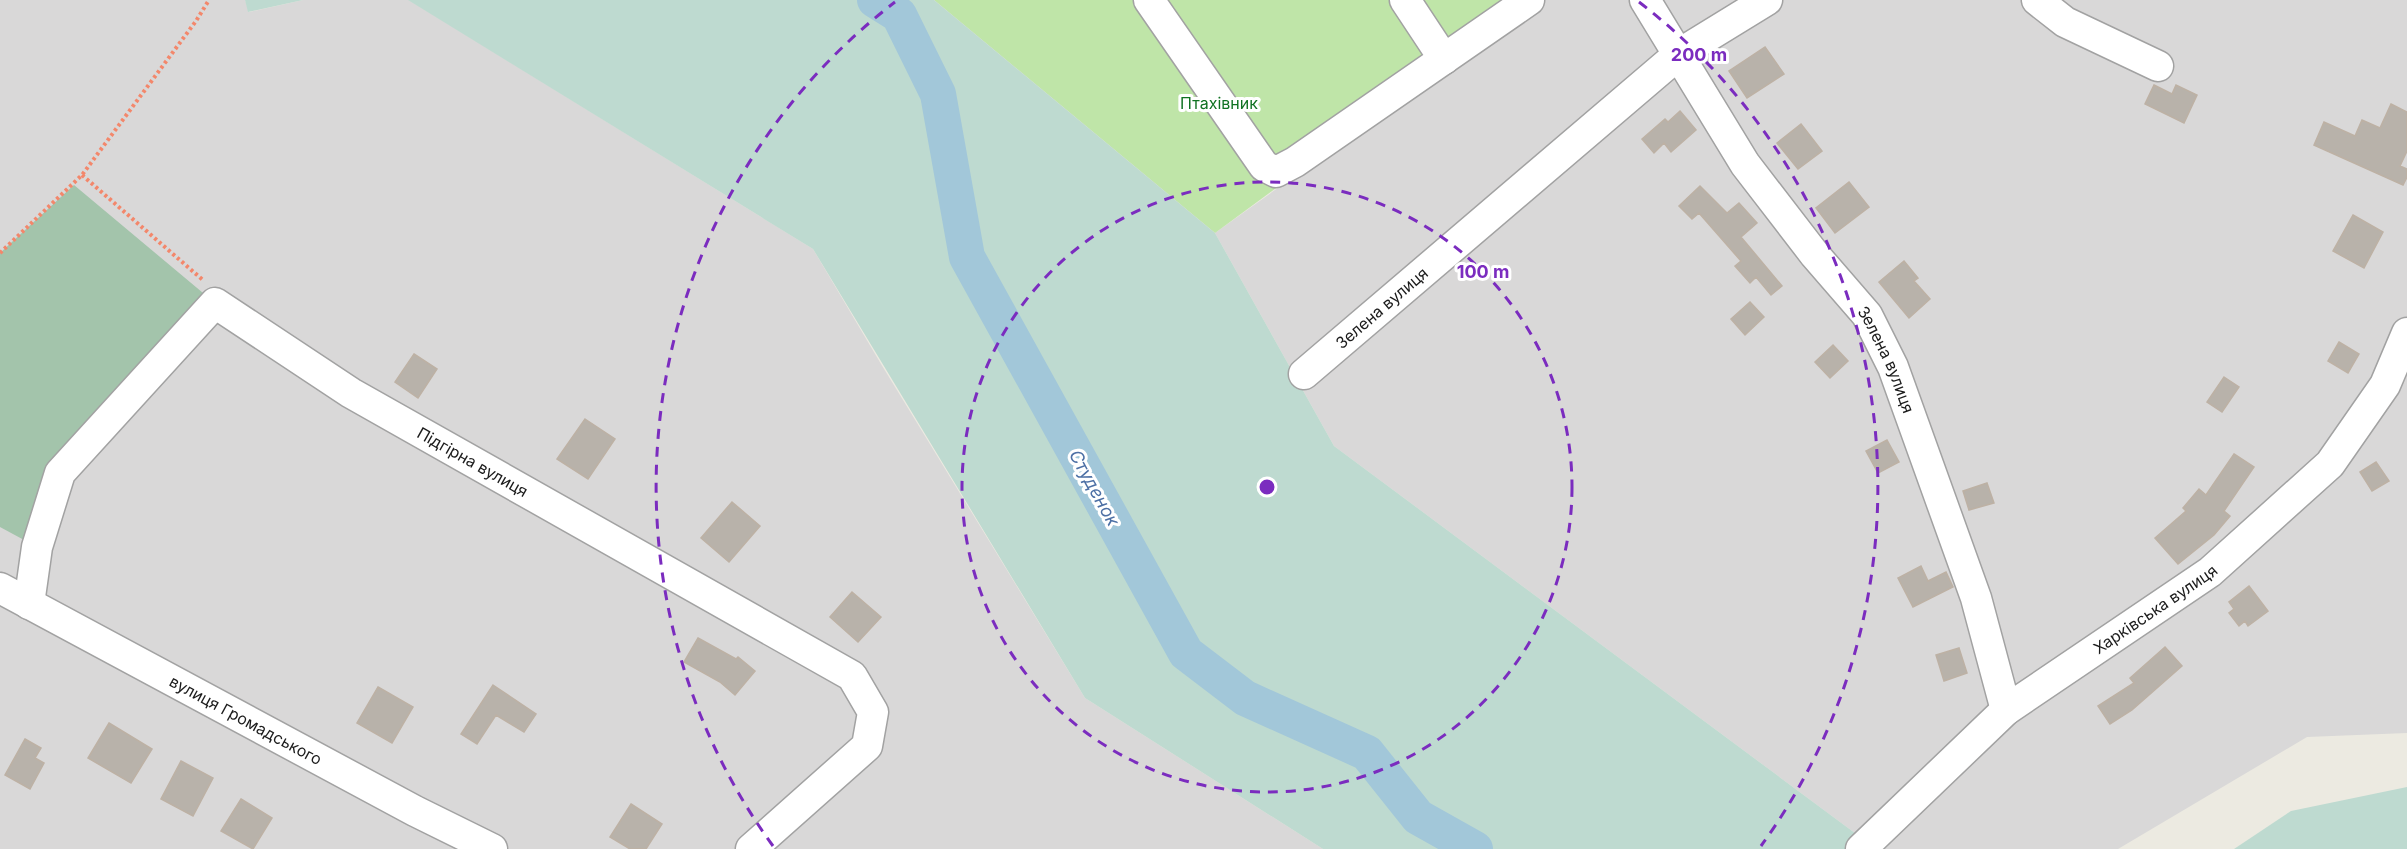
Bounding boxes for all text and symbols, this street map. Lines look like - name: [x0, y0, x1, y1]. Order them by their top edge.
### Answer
- text: 200 m: [1671, 44, 1727, 65]
- park label: Птахівник: [1180, 93, 1258, 113]
- text: 100 m: [1457, 261, 1509, 282]
- street label: Зелена вулиця: [1331, 263, 1432, 353]
- street label: Зелена вулиця: [1854, 302, 1919, 416]
- street label: Підгірна вулиця: [414, 423, 532, 501]
- water label: Студенок: [1065, 446, 1125, 531]
- centre of rings: [1257, 477, 1277, 497]
- street label: Харківська вулиця: [2090, 560, 2221, 658]
- street label: вулиця Громадського: [166, 671, 326, 769]

